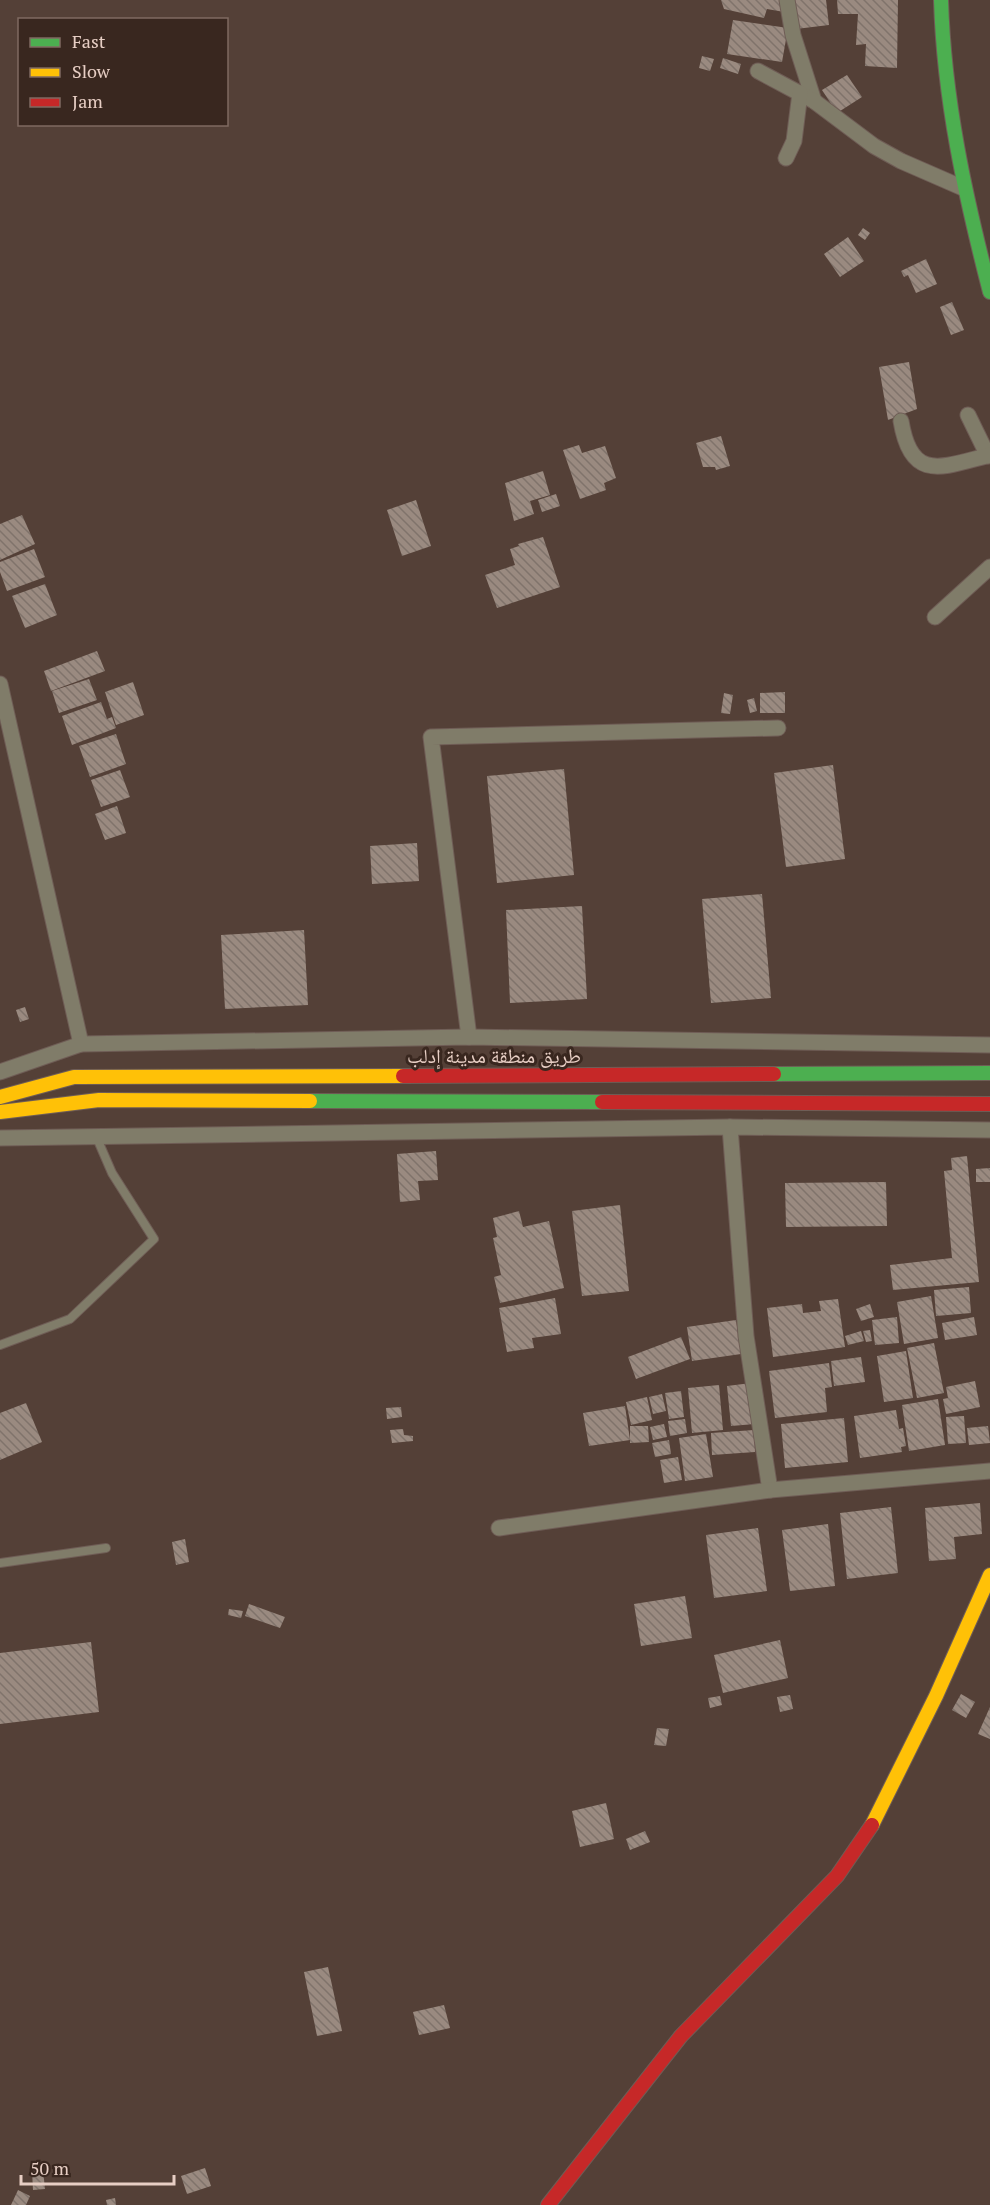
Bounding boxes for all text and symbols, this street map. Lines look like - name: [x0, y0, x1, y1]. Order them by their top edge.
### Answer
- legend: [18, 18, 228, 126]
- text: Fast: [72, 29, 106, 53]
- text: Slow: [72, 59, 111, 83]
- text: Jam: [72, 89, 103, 113]
- street label: طريق منطقة مدينة إدلب: [407, 1042, 581, 1070]
- scale bar: [21, 2148, 174, 2186]
- text: 50 m: [30, 2156, 70, 2180]

